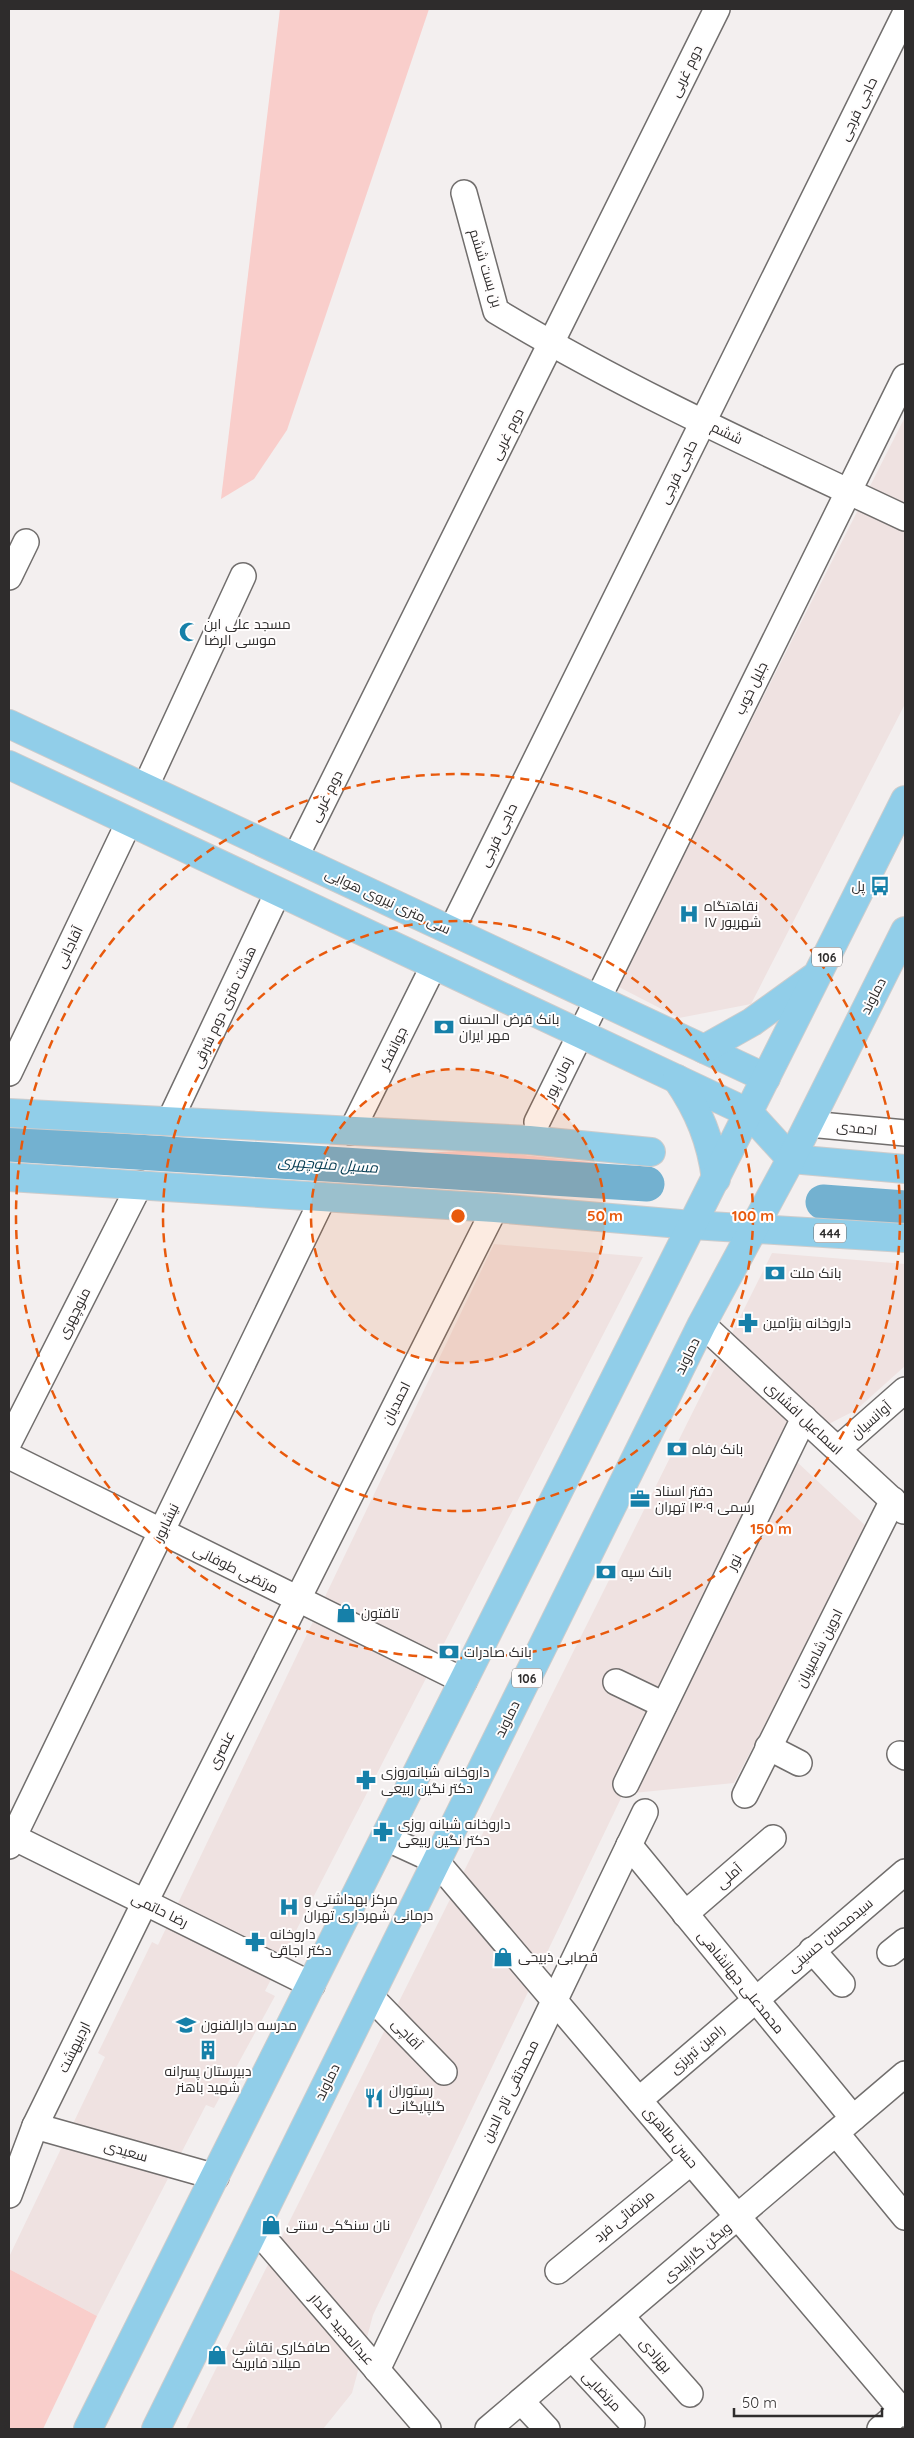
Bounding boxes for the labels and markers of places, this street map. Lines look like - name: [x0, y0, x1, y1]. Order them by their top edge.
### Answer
- place label: مسجد علی ابن موسی الرضا: [204, 615, 291, 649]
- mosque icon: مسجد علی ابن موسی الرضا: [178, 621, 200, 643]
- bus stop icon: پل: [869, 875, 891, 897]
- place label: پل: [851, 877, 865, 896]
- place label: نقاهتگاه ۱۷ شهریور: [704, 897, 761, 931]
- hospital icon: نقاهتگاه ۱۷ شهریور: [678, 903, 700, 925]
- place label: بانک قرض الحسنه مهر ایران: [459, 1010, 559, 1044]
- bank icon: بانک قرض الحسنه مهر ایران: [433, 1016, 455, 1038]
- centre of rings: [449, 1207, 467, 1225]
- bank icon: بانک ملت: [764, 1262, 786, 1284]
- place label: بانک ملت: [790, 1264, 842, 1282]
- pharmacy icon: داروخانه بنژامین: [737, 1312, 759, 1334]
- place label: داروخانه بنژامین: [763, 1314, 851, 1332]
- bank icon: بانک رفاه: [666, 1438, 688, 1460]
- place label: بانک رفاه: [692, 1440, 743, 1458]
- place label: دفتر اسناد رسمی ۱۴۰۹ تهران: [655, 1482, 754, 1516]
- office icon: دفتر اسناد رسمی ۱۴۰۹ تهران: [629, 1488, 651, 1510]
- bank icon: بانک سپه: [595, 1561, 617, 1583]
- place label: بانک سپه: [621, 1563, 672, 1582]
- shop icon: تافتون: [335, 1602, 357, 1624]
- place label: تافتون: [361, 1604, 399, 1622]
- bank icon: بانک صادرات: [438, 1641, 460, 1663]
- place label: بانک صادرات: [464, 1643, 532, 1661]
- place label: داروخانه شبانه‌روزی دکتر نگین ربیعی: [381, 1763, 490, 1797]
- pharmacy icon: داروخانه شبانه‌روزی دکتر نگین ربیعی: [355, 1769, 377, 1791]
- place label: داروخانه شبانه روزی دکتر نگین ربیعی: [398, 1815, 510, 1849]
- pharmacy icon: داروخانه شبانه روزی دکتر نگین ربیعی: [372, 1821, 394, 1843]
- place label: مرکز بهداشتی و درمانی شهرداری تهران: [304, 1890, 433, 1924]
- hospital icon: مرکز بهداشتی و درمانی شهرداری تهران: [278, 1896, 300, 1918]
- place label: داروخانه دکتر اجاقی: [270, 1925, 331, 1959]
- pharmacy icon: داروخانه دکتر اجاقی: [244, 1931, 266, 1953]
- shop icon: قصابی ذبیحی: [492, 1946, 514, 1968]
- place label: قصابی ذبیحی: [518, 1948, 598, 1966]
- school or university icon: مدرسه دارالفنون: [175, 2014, 197, 2036]
- place label: مدرسه دارالفنون: [201, 2016, 297, 2034]
- building icon: دبیرستان پسرانه شهید باهنر: [197, 2039, 219, 2061]
- place label: دبیرستان پسرانه شهید باهنر: [164, 2062, 252, 2096]
- place label: رستوران گلپایگانی: [389, 2081, 445, 2116]
- restaurant icon: رستوران گلپایگانی: [363, 2087, 385, 2109]
- shop icon: نان سنگکی سنتی: [260, 2214, 282, 2236]
- place label: نان سنگکی سنتی: [286, 2216, 390, 2234]
- place label: صافکاری نقاشی میلاد فابریک: [232, 2338, 330, 2372]
- shop icon: صافکاری نقاشی میلاد فابریک: [206, 2344, 228, 2366]

